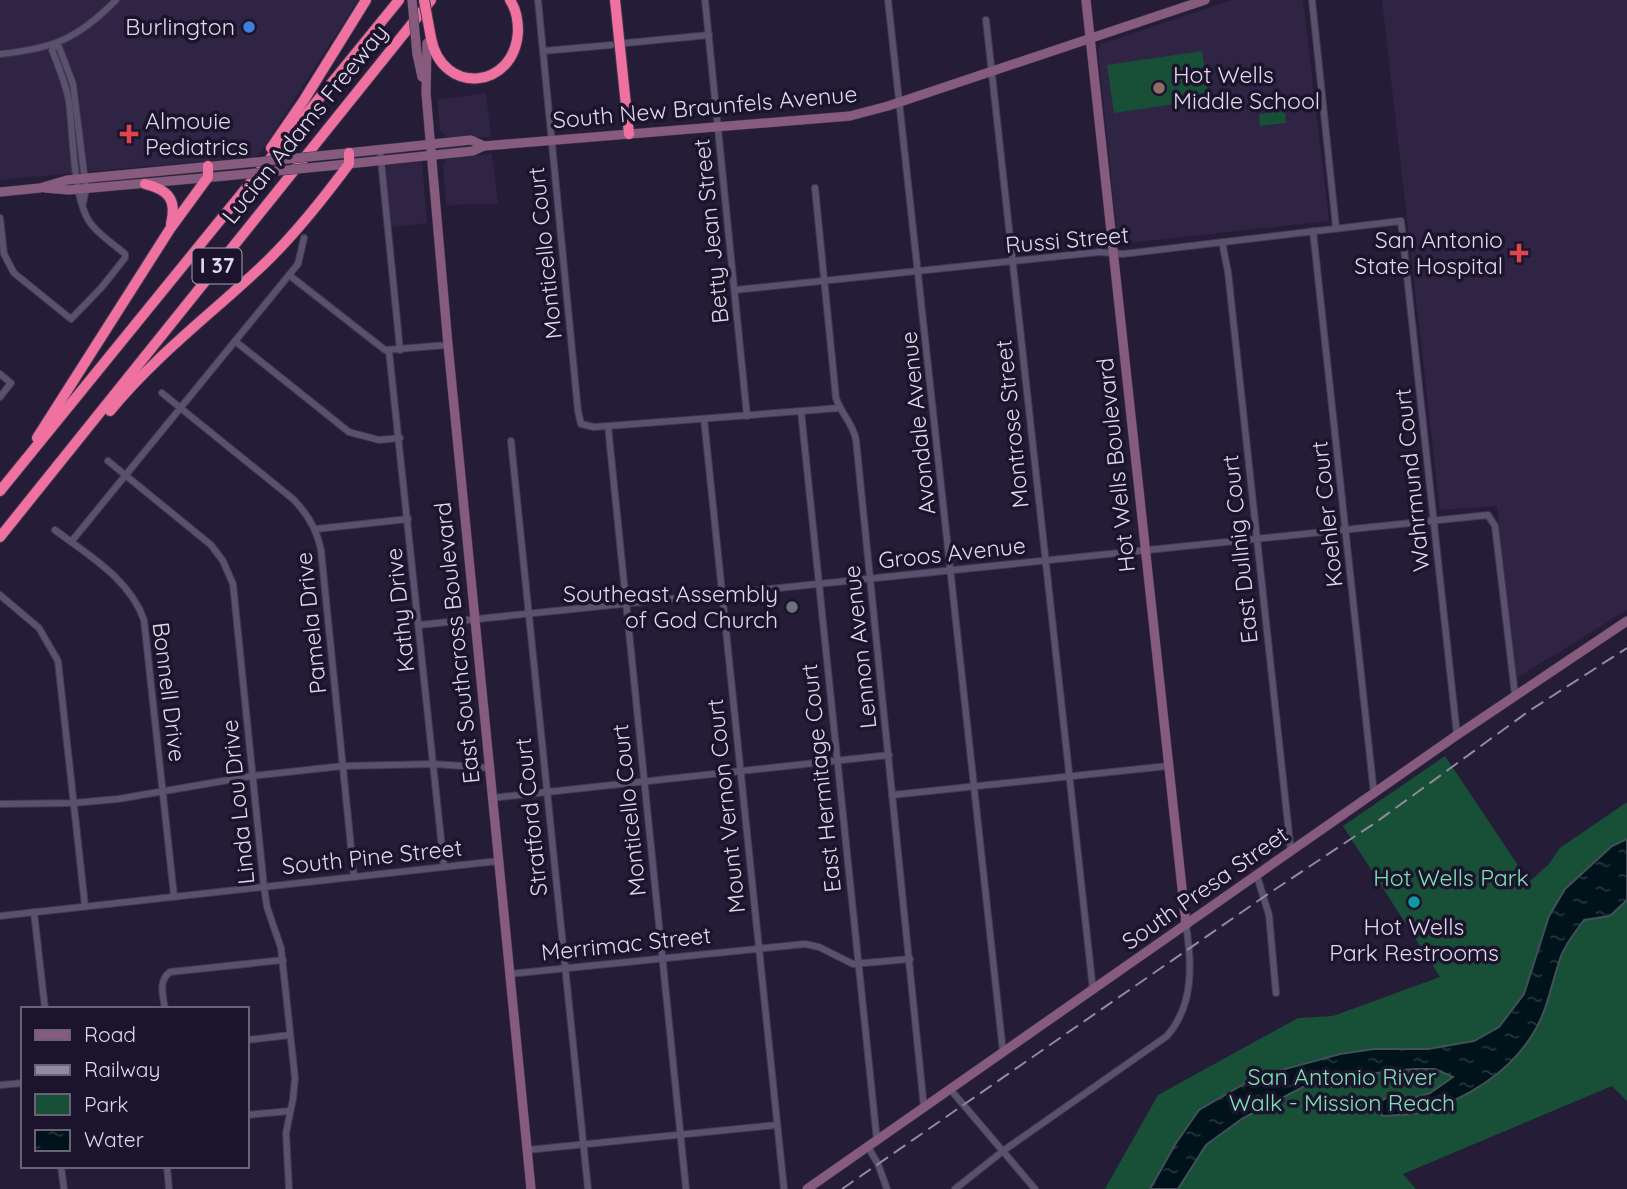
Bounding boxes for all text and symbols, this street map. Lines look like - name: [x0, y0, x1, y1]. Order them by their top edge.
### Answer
- place label: Burlington: [125, 12, 235, 41]
- street label: Lucian Adams Freeway: [215, 18, 394, 229]
- marker: Burlington: [241, 19, 257, 35]
- place label: Hot Wells Middle School: [1173, 60, 1320, 115]
- street label: South New Braunfels Avenue: [552, 79, 858, 134]
- marker: Hot Wells Middle School: [1151, 80, 1167, 96]
- place label: Almouie Pediatrics: [145, 106, 249, 161]
- marker: Almouie Pediatrics: [119, 124, 139, 144]
- street label: Betty Jean Street: [686, 137, 735, 325]
- street label: Monticello Court: [521, 165, 568, 341]
- street label: Russi Street: [1004, 220, 1130, 259]
- place label: San Antonio State Hospital: [1354, 225, 1503, 280]
- marker: San Antonio State Hospital: [1509, 243, 1529, 263]
- road number: I 37: [192, 248, 242, 284]
- street label: Avondale Avenue: [893, 330, 942, 516]
- street label: Montrose Street: [988, 338, 1035, 510]
- street label: Hot Wells Boulevard: [1090, 356, 1141, 574]
- street label: Wahrmund Court: [1387, 387, 1436, 573]
- street label: Koehler Court: [1304, 439, 1349, 589]
- street label: East Dullnig Court: [1215, 453, 1264, 645]
- street label: East Southcross Boulevard: [427, 501, 486, 785]
- street label: Groos Avenue: [877, 530, 1027, 575]
- street label: Kathy Drive: [379, 546, 420, 674]
- street label: Pamela Drive: [289, 551, 332, 695]
- street label: Lennon Avenue: [837, 564, 882, 730]
- place label: Southeast Assembly of God Church: [563, 579, 778, 634]
- marker: Southeast Assembly of God Church: [784, 599, 800, 615]
- street label: Bonnell Drive: [147, 620, 192, 764]
- street label: East Hermitage Court: [794, 662, 847, 894]
- street label: Mount Vernon Court: [700, 697, 751, 915]
- street label: Linda Lou Drive: [214, 718, 261, 886]
- street label: Monticello Court: [605, 722, 652, 898]
- street label: Stratford Court: [508, 736, 553, 898]
- street label: South Presa Street: [1116, 819, 1294, 956]
- street label: South Pine Street: [280, 833, 464, 880]
- park label: Hot Wells Park: [1373, 863, 1529, 892]
- marker: Hot Wells Park Restrooms: [1406, 894, 1422, 910]
- place label: Hot Wells Park Restrooms: [1329, 912, 1499, 967]
- street label: Merrimac Street: [540, 920, 712, 967]
- legend: [21, 1007, 248, 1168]
- text: Road: [84, 1021, 136, 1047]
- text: Railway: [84, 1056, 160, 1082]
- park label: San Antonio River Walk - Mission Reach: [1229, 1062, 1455, 1117]
- text: Park: [84, 1091, 128, 1117]
- text: Water: [84, 1126, 144, 1152]

